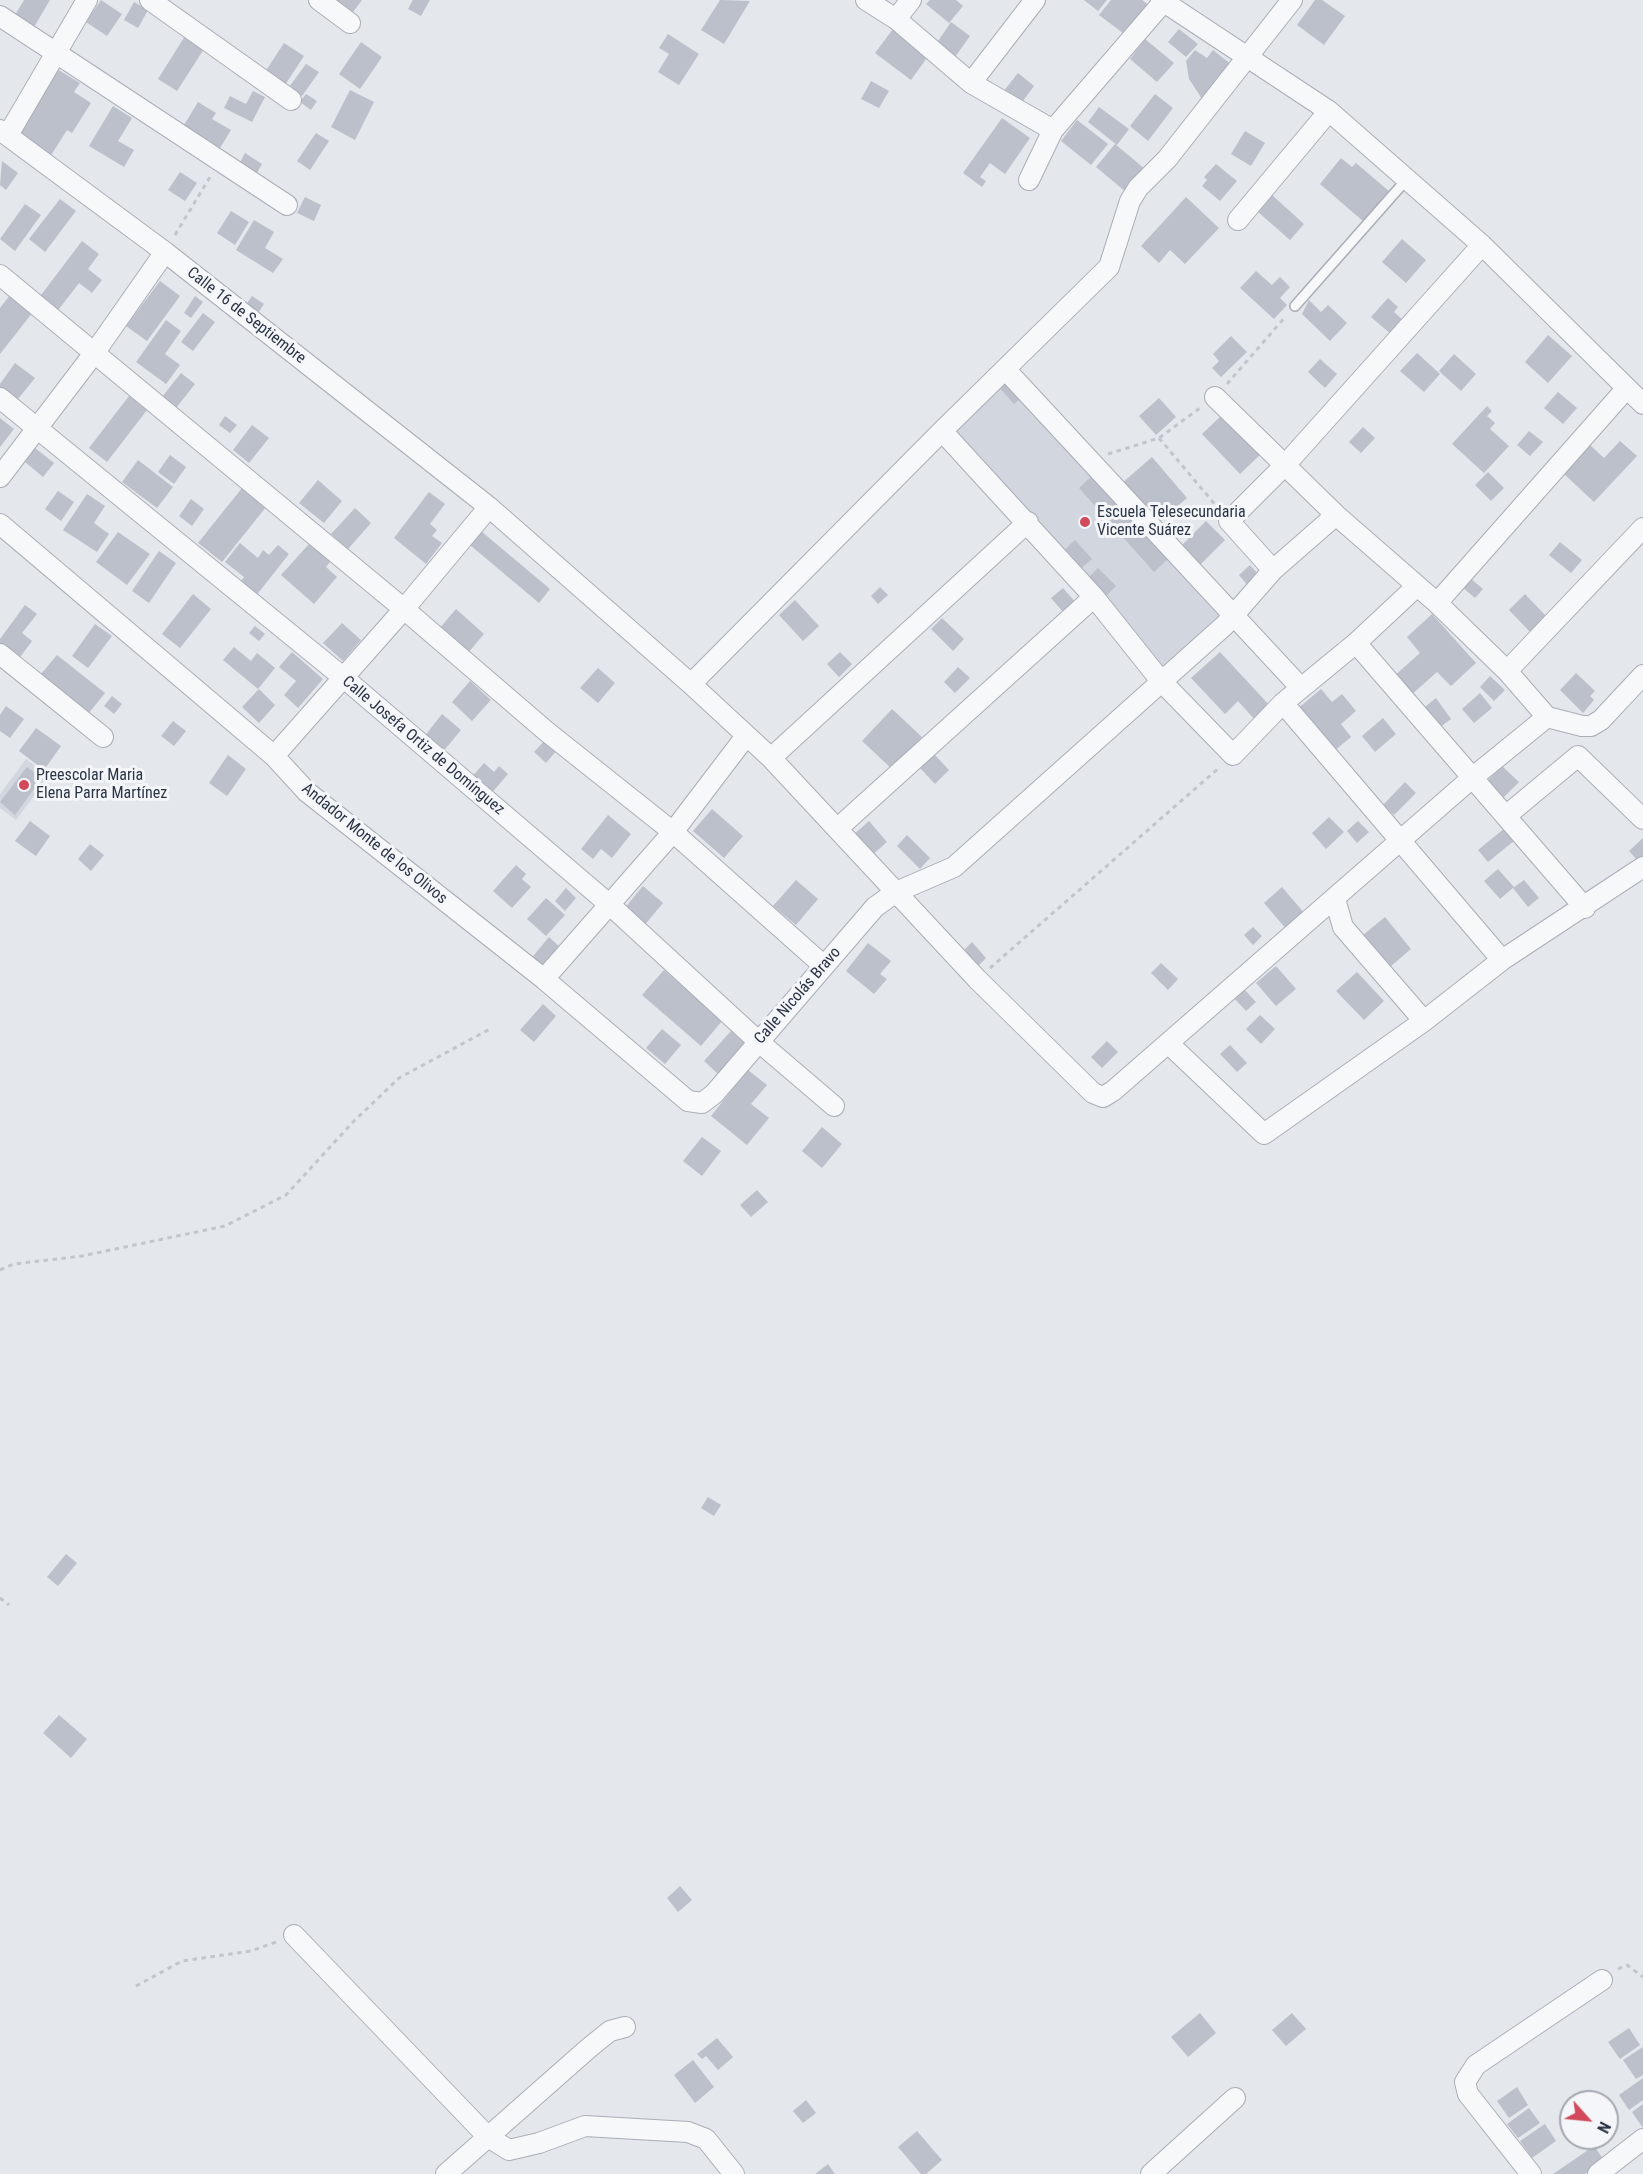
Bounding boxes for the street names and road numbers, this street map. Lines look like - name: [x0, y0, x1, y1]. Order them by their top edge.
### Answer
- street label: Calle 16 de Septiembre: [183, 264, 309, 368]
- street label: Calle Josefa Ortiz de Domínguez: [338, 672, 508, 820]
- street label: Andador Monte de los Olivos: [297, 779, 451, 909]
- street label: Calle Nicolás Bravo: [751, 944, 845, 1048]

